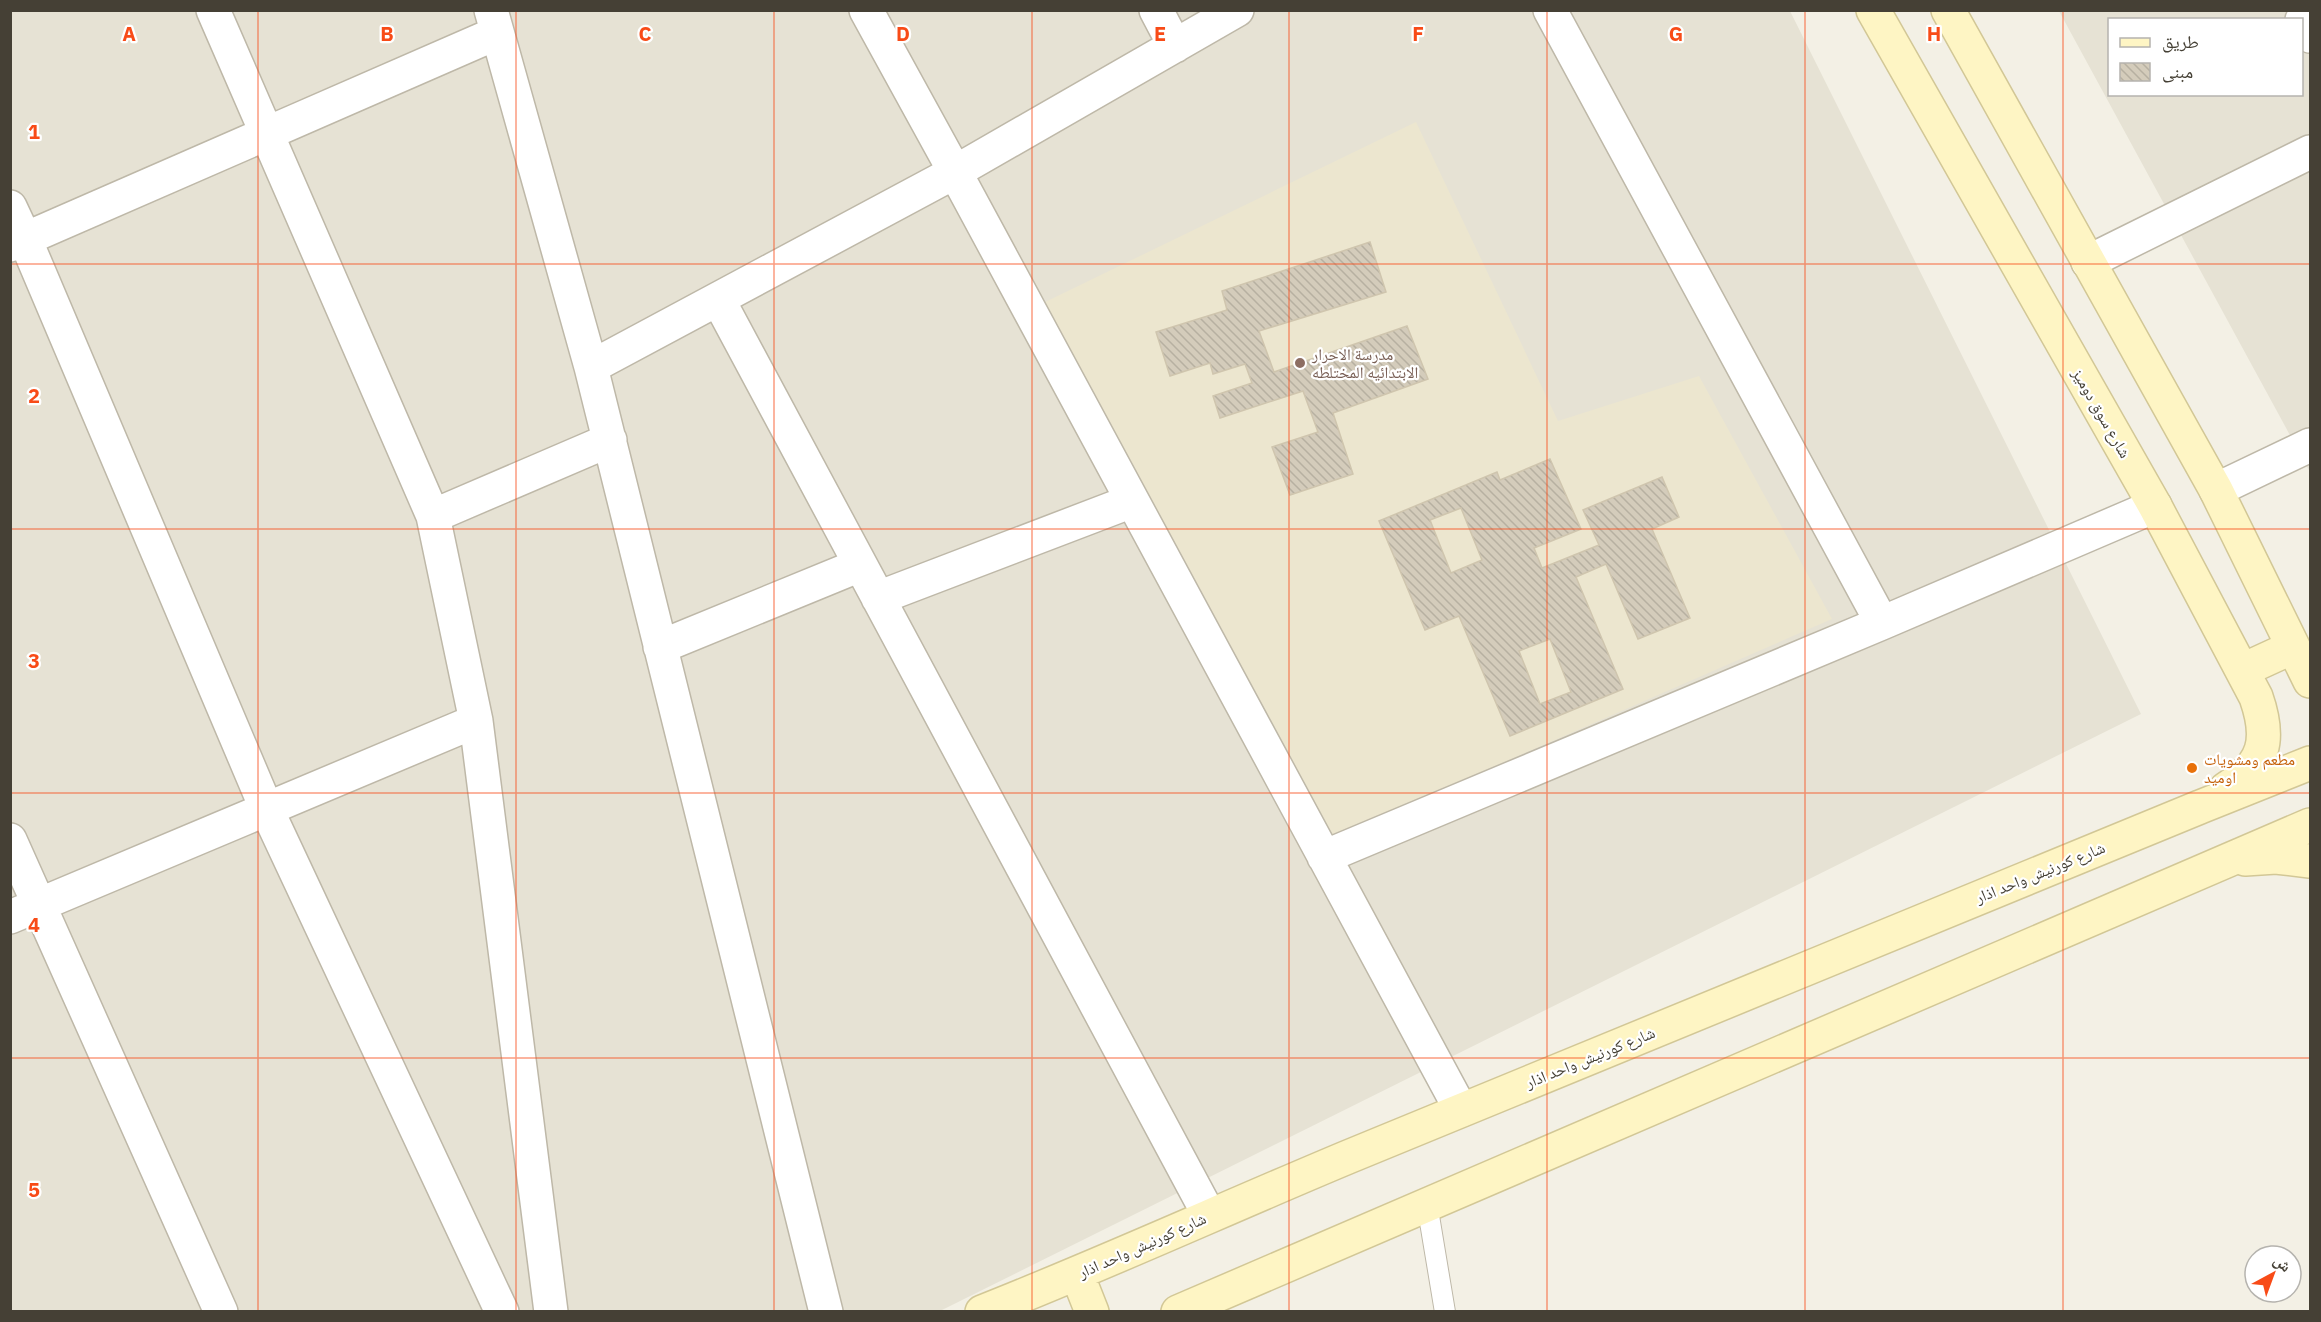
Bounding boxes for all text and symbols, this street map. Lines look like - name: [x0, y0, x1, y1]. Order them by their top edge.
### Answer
- legend: [2108, 18, 2303, 96]
- text: A: [122, 20, 136, 47]
- text: B: [380, 20, 394, 47]
- text: C: [638, 20, 652, 47]
- text: D: [896, 20, 910, 47]
- text: E: [1154, 20, 1166, 47]
- text: F: [1412, 20, 1424, 47]
- text: G: [1669, 20, 1683, 47]
- text: H: [1927, 20, 1941, 47]
- text: طريق: [2162, 30, 2199, 53]
- text: مبنى: [2162, 60, 2193, 83]
- text: 1: [28, 118, 40, 145]
- place label: مدرسة الاحرار الابتدائيه المختلطه: [1311, 344, 1418, 382]
- marker: مدرسة الاحرار الابتدائيه المختلطه: [1293, 356, 1307, 370]
- street label: شارع سوق دوميز: [2067, 364, 2136, 462]
- text: 2: [28, 382, 40, 409]
- text: 3: [28, 647, 40, 674]
- place label: مطعم ومشويات اوميد: [2204, 749, 2295, 787]
- marker: مطعم ومشويات اوميد: [2185, 761, 2199, 775]
- street label: شارع كورنيش واحد اذار: [1971, 837, 2108, 908]
- text: 4: [28, 911, 40, 938]
- street label: شارع كورنيش واحد اذار: [1521, 1022, 1658, 1093]
- text: 5: [28, 1176, 40, 1203]
- street label: شارع كورنيش واحد اذار: [1074, 1208, 1209, 1284]
- north arrow: [2243, 1244, 2303, 1304]
- text: ش: [2270, 1250, 2296, 1276]

